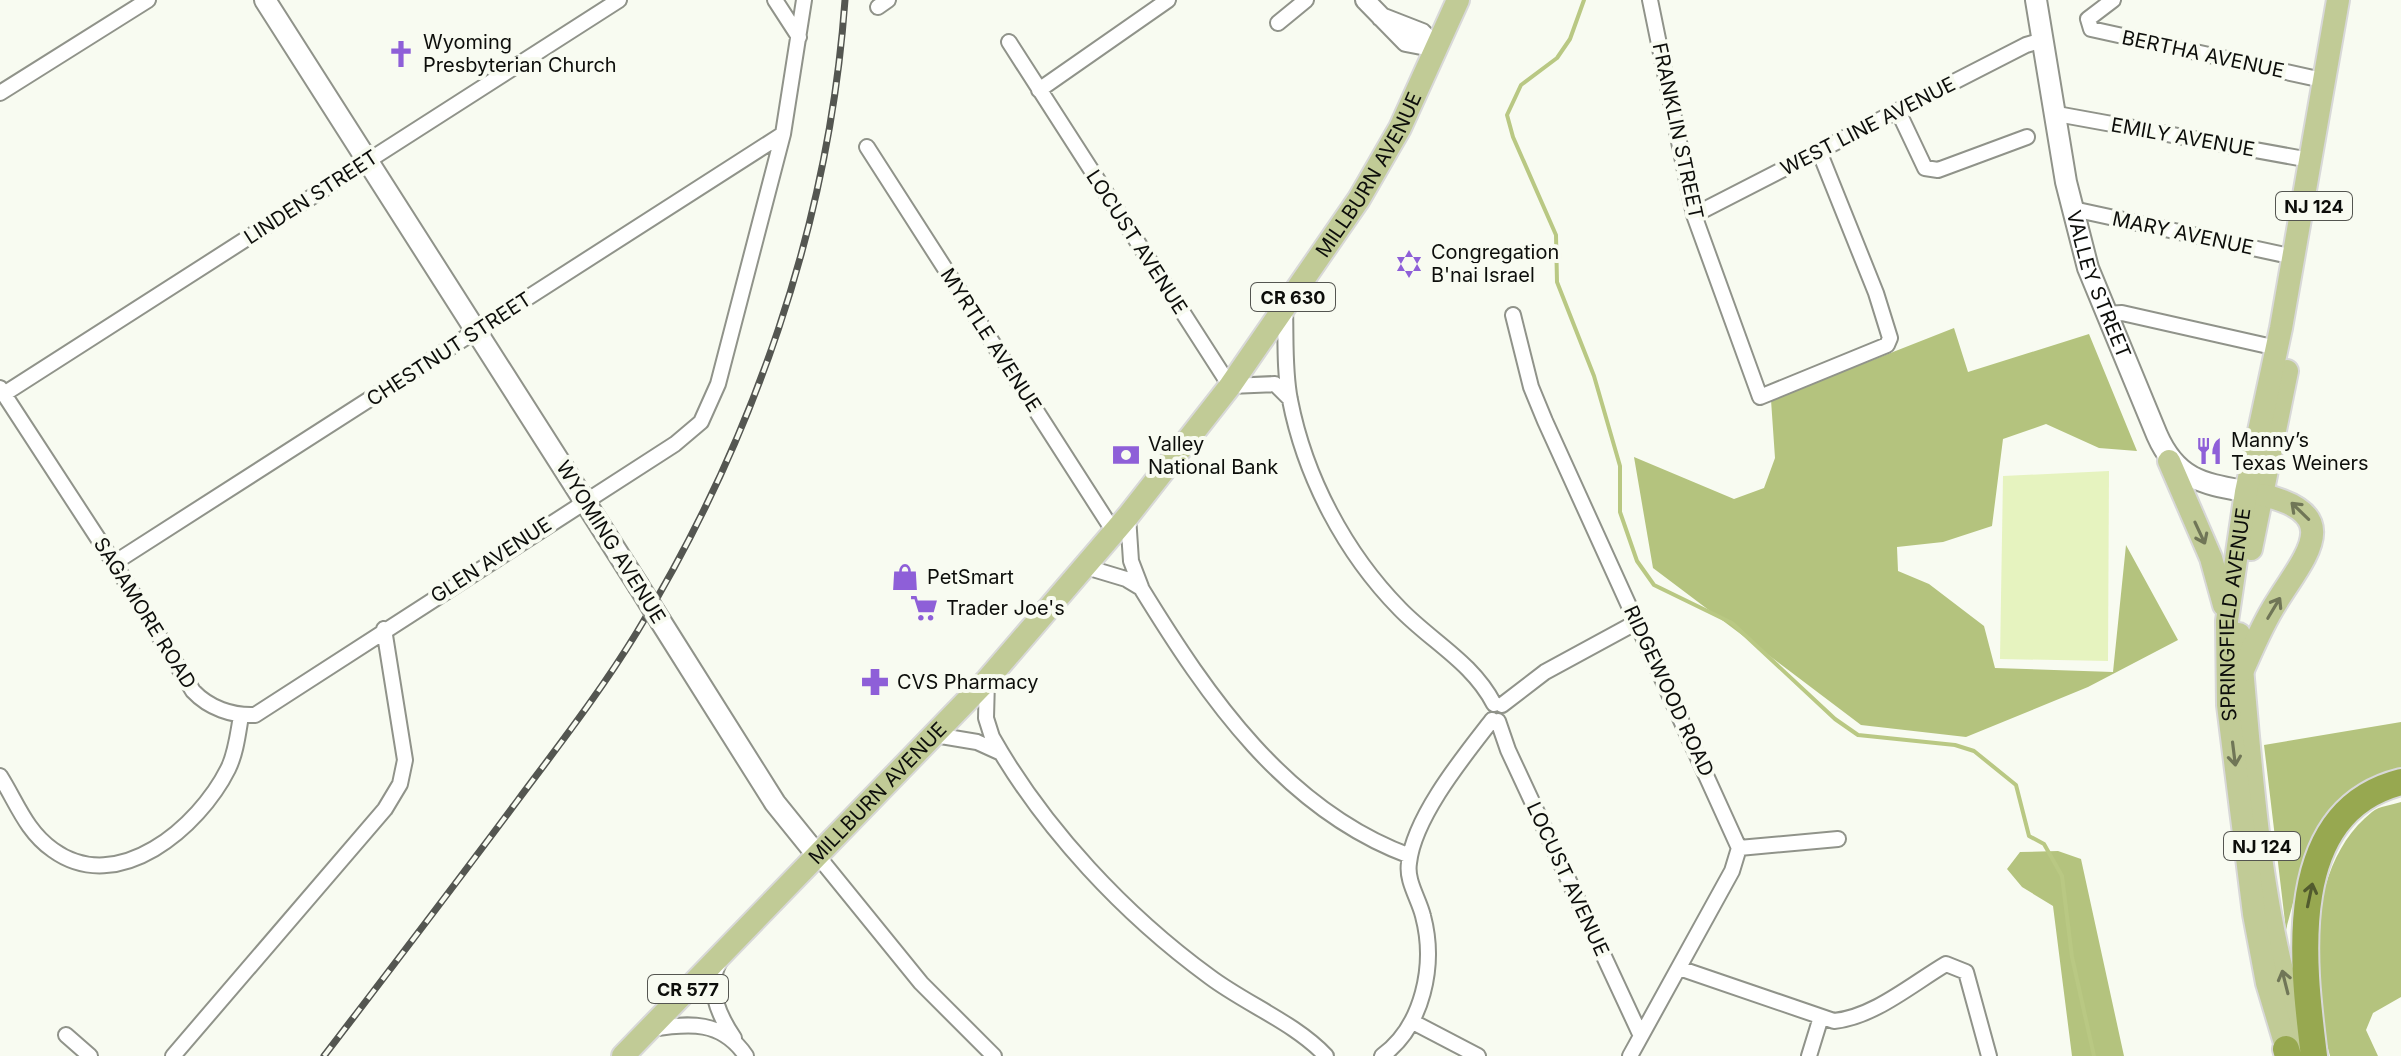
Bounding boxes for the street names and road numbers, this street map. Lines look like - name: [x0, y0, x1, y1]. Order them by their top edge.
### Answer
- street label: BERTHA AVENUE: [2120, 25, 2286, 83]
- street label: FRANKLIN STREET: [1648, 41, 1708, 221]
- street label: WEST LINE AVENUE: [1777, 72, 1959, 180]
- street label: MILLBURN AVENUE: [1311, 88, 1427, 262]
- street label: EMILY AVENUE: [2109, 113, 2257, 161]
- street label: LINDEN STREET: [240, 145, 382, 249]
- street label: LOCUST AVENUE: [1081, 165, 1193, 319]
- road number: NJ 124: [2276, 192, 2352, 220]
- street label: MARY AVENUE: [2110, 206, 2256, 260]
- street label: VALLEY STREET: [2062, 208, 2136, 362]
- street label: MYRTLE AVENUE: [936, 264, 1046, 416]
- road number: CR 630: [1251, 283, 1335, 311]
- street label: CHESTNUT STREET: [362, 287, 536, 411]
- street label: WYOMING AVENUE: [551, 456, 671, 628]
- street label: SPRINGFIELD AVENUE: [2215, 506, 2256, 723]
- street label: GLEN AVENUE: [426, 512, 556, 608]
- street label: SAGAMORE ROAD: [89, 533, 201, 693]
- street label: RIDGEWOOD ROAD: [1619, 602, 1719, 780]
- street label: MILLBURN AVENUE: [804, 717, 952, 869]
- street label: LOCUST AVENUE: [1522, 798, 1614, 960]
- road number: NJ 124: [2224, 832, 2300, 860]
- road number: CR 577: [648, 975, 728, 1003]

